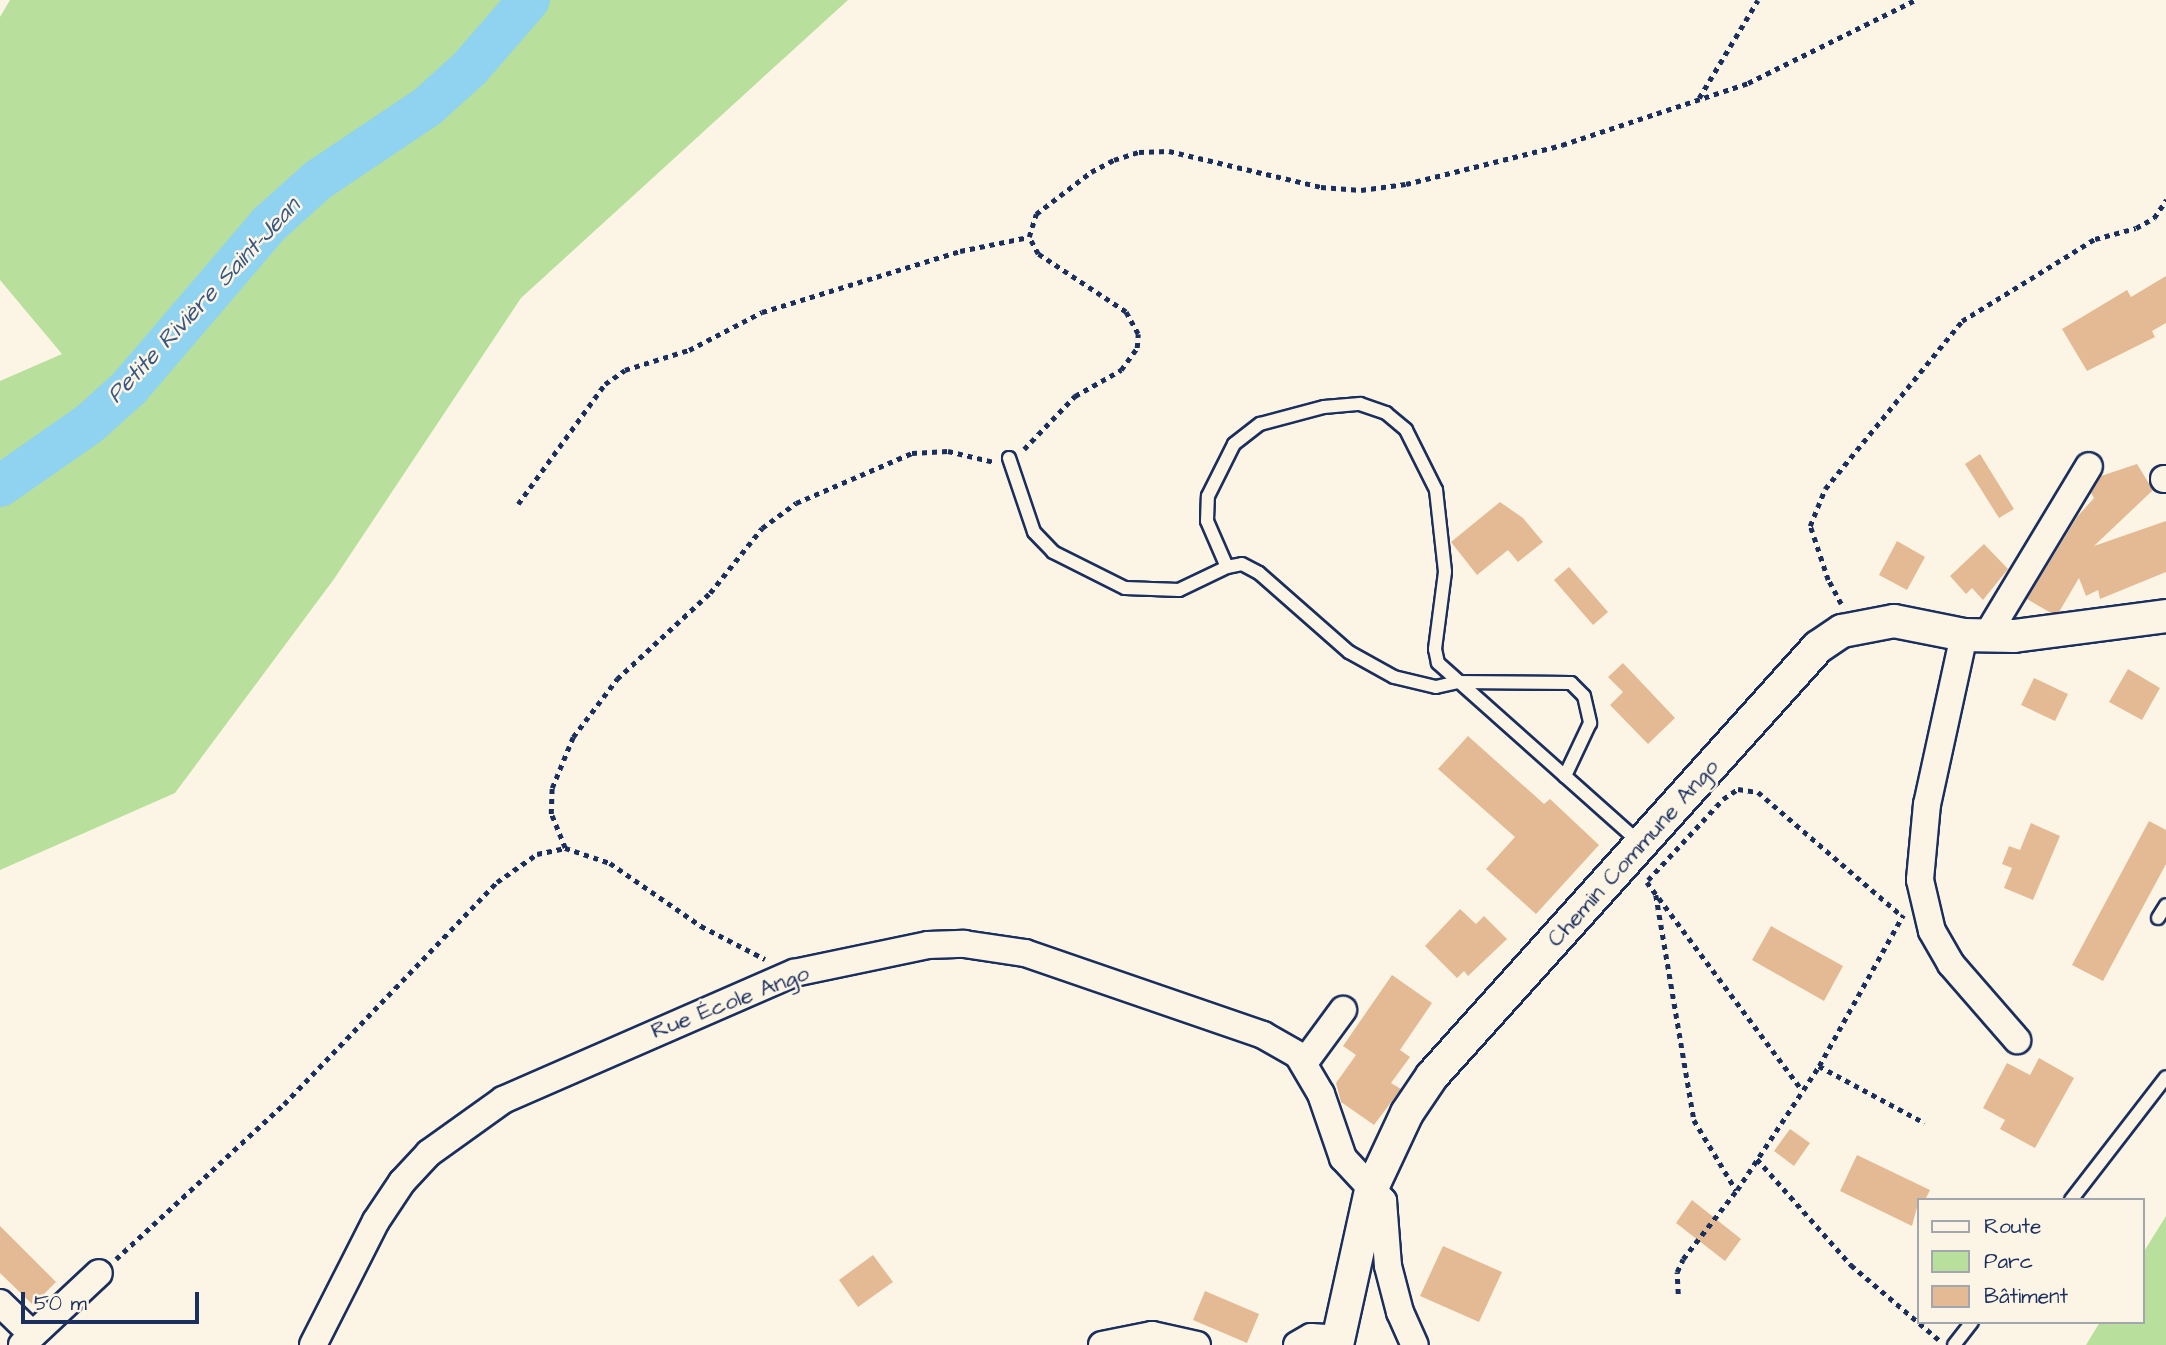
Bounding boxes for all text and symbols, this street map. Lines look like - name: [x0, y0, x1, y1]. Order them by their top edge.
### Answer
- water label: Petite Rivière Saint-Jean: [101, 192, 307, 410]
- street label: Chemin Commune Ango: [1541, 753, 1725, 953]
- street label: Rue École Ango: [647, 959, 813, 1045]
- legend: [1918, 1198, 2145, 1324]
- text: Route: [1984, 1212, 2041, 1241]
- text: Parc: [1984, 1247, 2033, 1276]
- scale bar: [24, 1278, 203, 1322]
- text: Bâtiment: [1984, 1282, 2068, 1311]
- text: 50 m: [34, 1289, 87, 1318]

